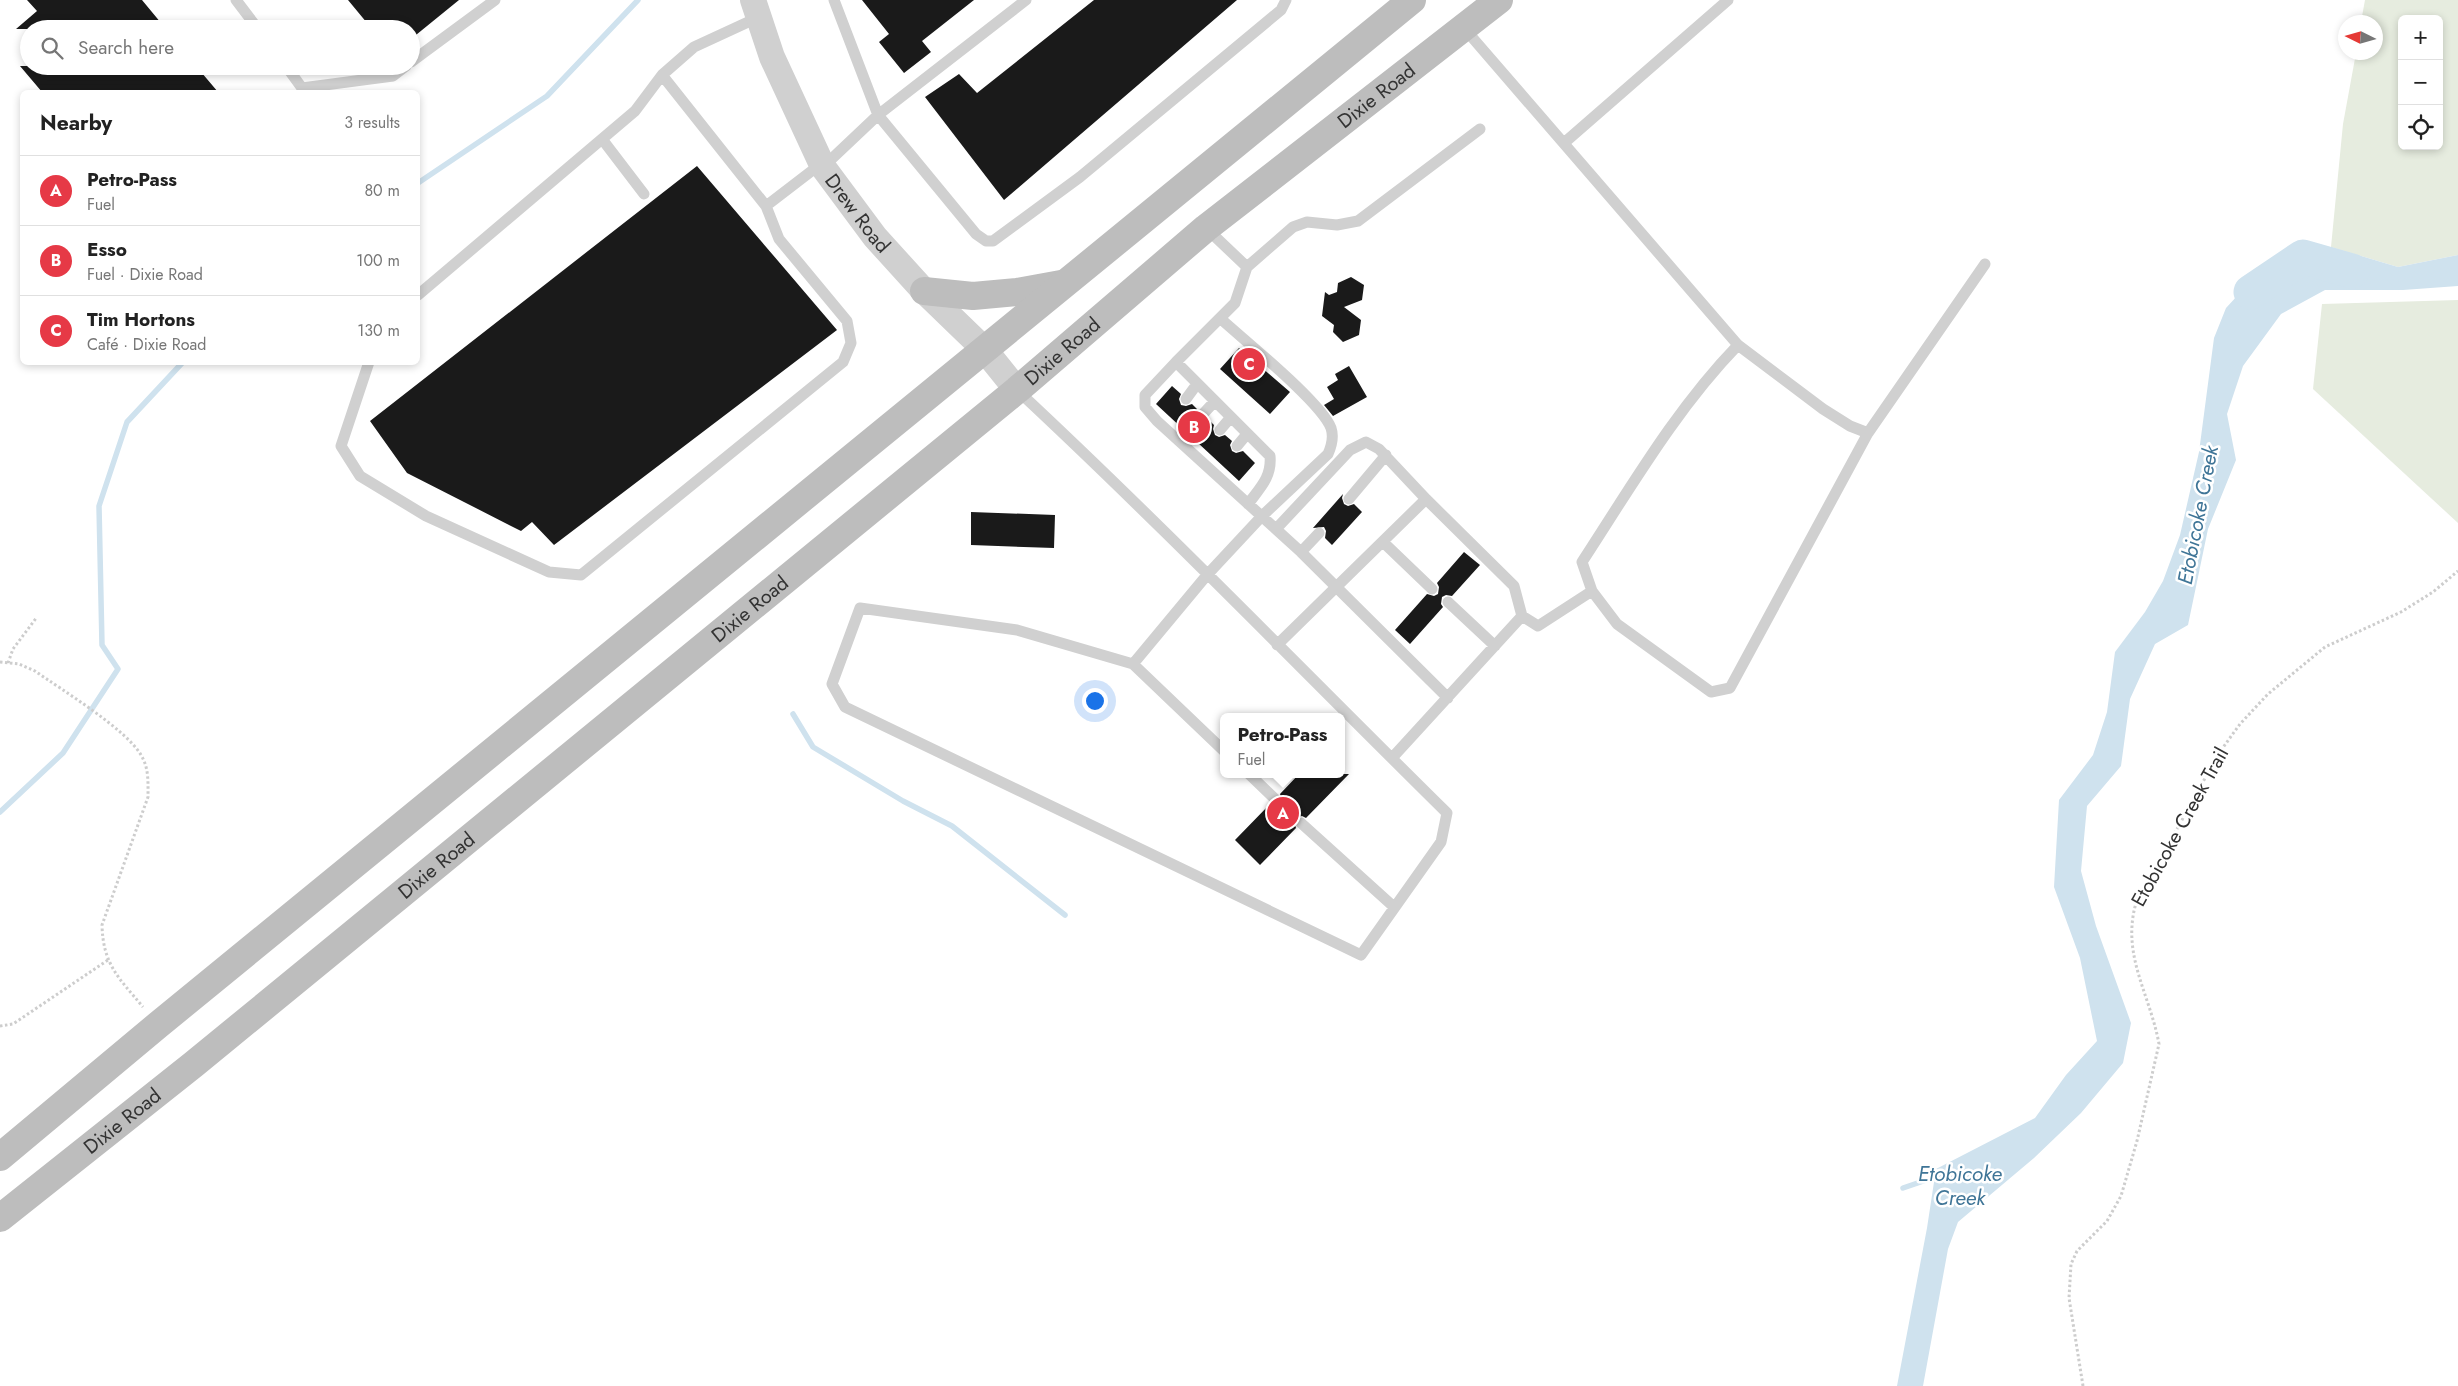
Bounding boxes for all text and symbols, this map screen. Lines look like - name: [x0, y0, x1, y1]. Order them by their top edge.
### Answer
- north arrow: [2338, 15, 2383, 60]
- map controls: [2398, 15, 2443, 150]
- button: +: [2398, 15, 2443, 60]
- search box: [20, 20, 420, 75]
- icon: search: [38, 34, 66, 62]
- text: Search here: [78, 34, 174, 61]
- street label: Dixie Road: [1331, 56, 1421, 135]
- button: −: [2398, 60, 2443, 105]
- button: locate: [2398, 105, 2443, 150]
- text: Nearby: [40, 108, 112, 138]
- text: 3 results: [344, 111, 400, 134]
- text: Petro-Pass: [87, 166, 177, 193]
- street label: Drew Road: [818, 167, 897, 259]
- text: A: [50, 179, 62, 202]
- text: 80 m: [364, 179, 400, 202]
- text: Fuel: [87, 193, 115, 216]
- text: Esso: [87, 236, 127, 263]
- text: B: [51, 249, 61, 272]
- text: 100 m: [356, 249, 400, 272]
- text: Fuel · Dixie Road: [87, 263, 203, 286]
- text: Tim Hortons: [87, 306, 195, 333]
- street label: Dixie Road: [1018, 310, 1107, 392]
- text: C: [50, 319, 62, 342]
- text: 130 m: [357, 319, 400, 342]
- text: Café · Dixie Road: [87, 333, 206, 356]
- pin: C: [1233, 345, 1265, 383]
- pin: B: [1178, 408, 1210, 446]
- water label: Etobicoke Creek: [2170, 442, 2226, 587]
- street label: Dixie Road: [705, 569, 794, 649]
- your location: [1082, 688, 1108, 714]
- popup: [1220, 713, 1345, 778]
- text: Petro-Pass: [1238, 721, 1327, 748]
- street label: Etobicoke Creek Trail: [2124, 742, 2236, 912]
- text: Fuel: [1238, 748, 1266, 771]
- pin: A: [1267, 794, 1299, 832]
- street label: Dixie Road: [392, 825, 481, 906]
- street label: Dixie Road: [77, 1081, 167, 1161]
- water label: Etobicoke Creek: [1918, 1159, 2003, 1213]

